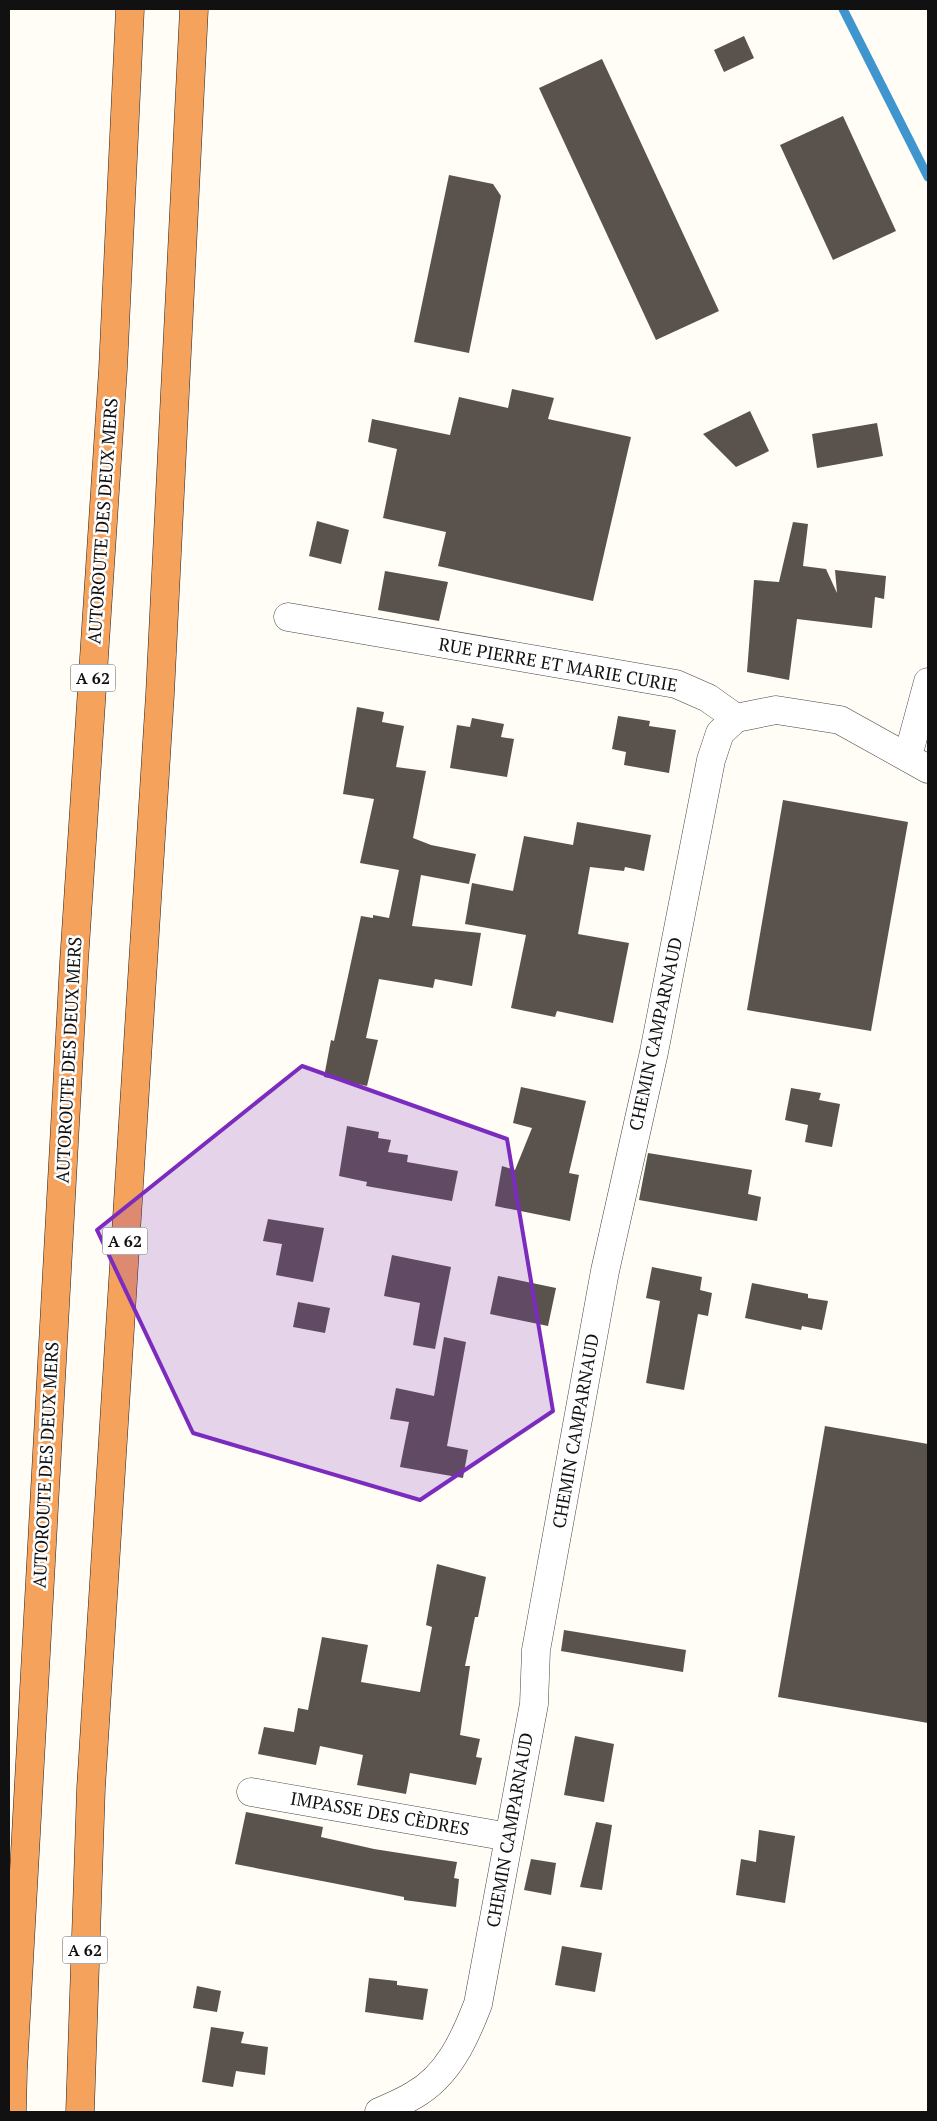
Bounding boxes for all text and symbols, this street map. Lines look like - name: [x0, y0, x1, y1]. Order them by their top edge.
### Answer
- street label: AUTOROUTE DES DEUX MERS: [81, 397, 123, 645]
- street label: RUE PIERRE ET MARIE CURIE: [437, 631, 680, 697]
- road number: A 62: [70, 664, 116, 691]
- street label: CHEMIN CAMPARNAUD: [623, 935, 687, 1133]
- street label: AUTOROUTE DES DEUX MERS: [50, 936, 86, 1184]
- road number: A 62: [102, 1228, 148, 1254]
- street label: CHEMIN CAMPARNAUD: [546, 1332, 604, 1530]
- street label: AUTOROUTE DES DEUX MERS: [27, 1341, 63, 1589]
- street label: CHEMIN CAMPARNAUD: [480, 1731, 538, 1929]
- street label: IMPASSE DES CÈDRES: [289, 1785, 472, 1841]
- road number: A 62: [62, 1936, 108, 1964]

